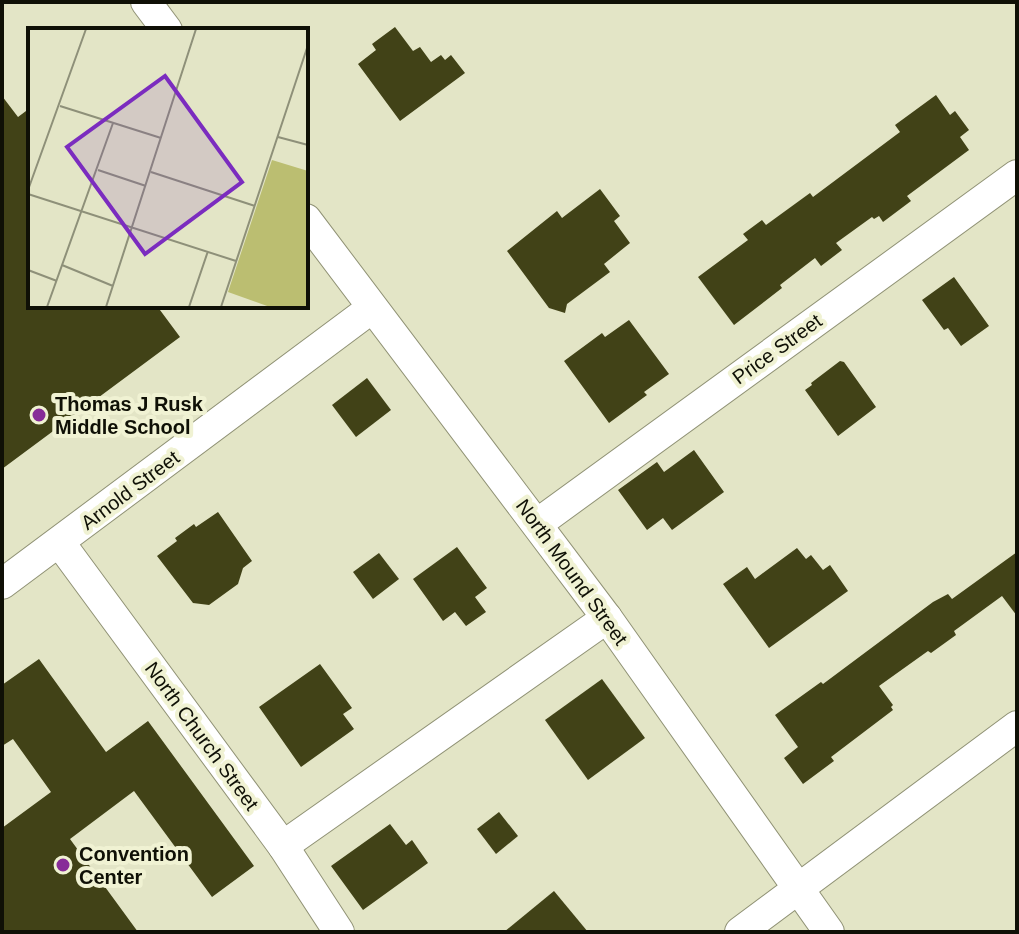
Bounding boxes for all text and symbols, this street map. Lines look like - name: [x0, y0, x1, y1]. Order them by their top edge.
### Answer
- inset map: [28, 28, 308, 308]
- street label: Price Street: [728, 309, 826, 389]
- place label: Thomas J Rusk Middle School: [55, 393, 204, 438]
- marker: Thomas J Rusk Middle School: [30, 406, 48, 424]
- street label: Arnold Street: [77, 446, 184, 534]
- street label: North Mound Street: [512, 495, 632, 649]
- street label: North Church Street: [141, 658, 263, 815]
- place label: Convention Center: [79, 843, 189, 888]
- marker: Convention Center: [54, 856, 72, 874]

